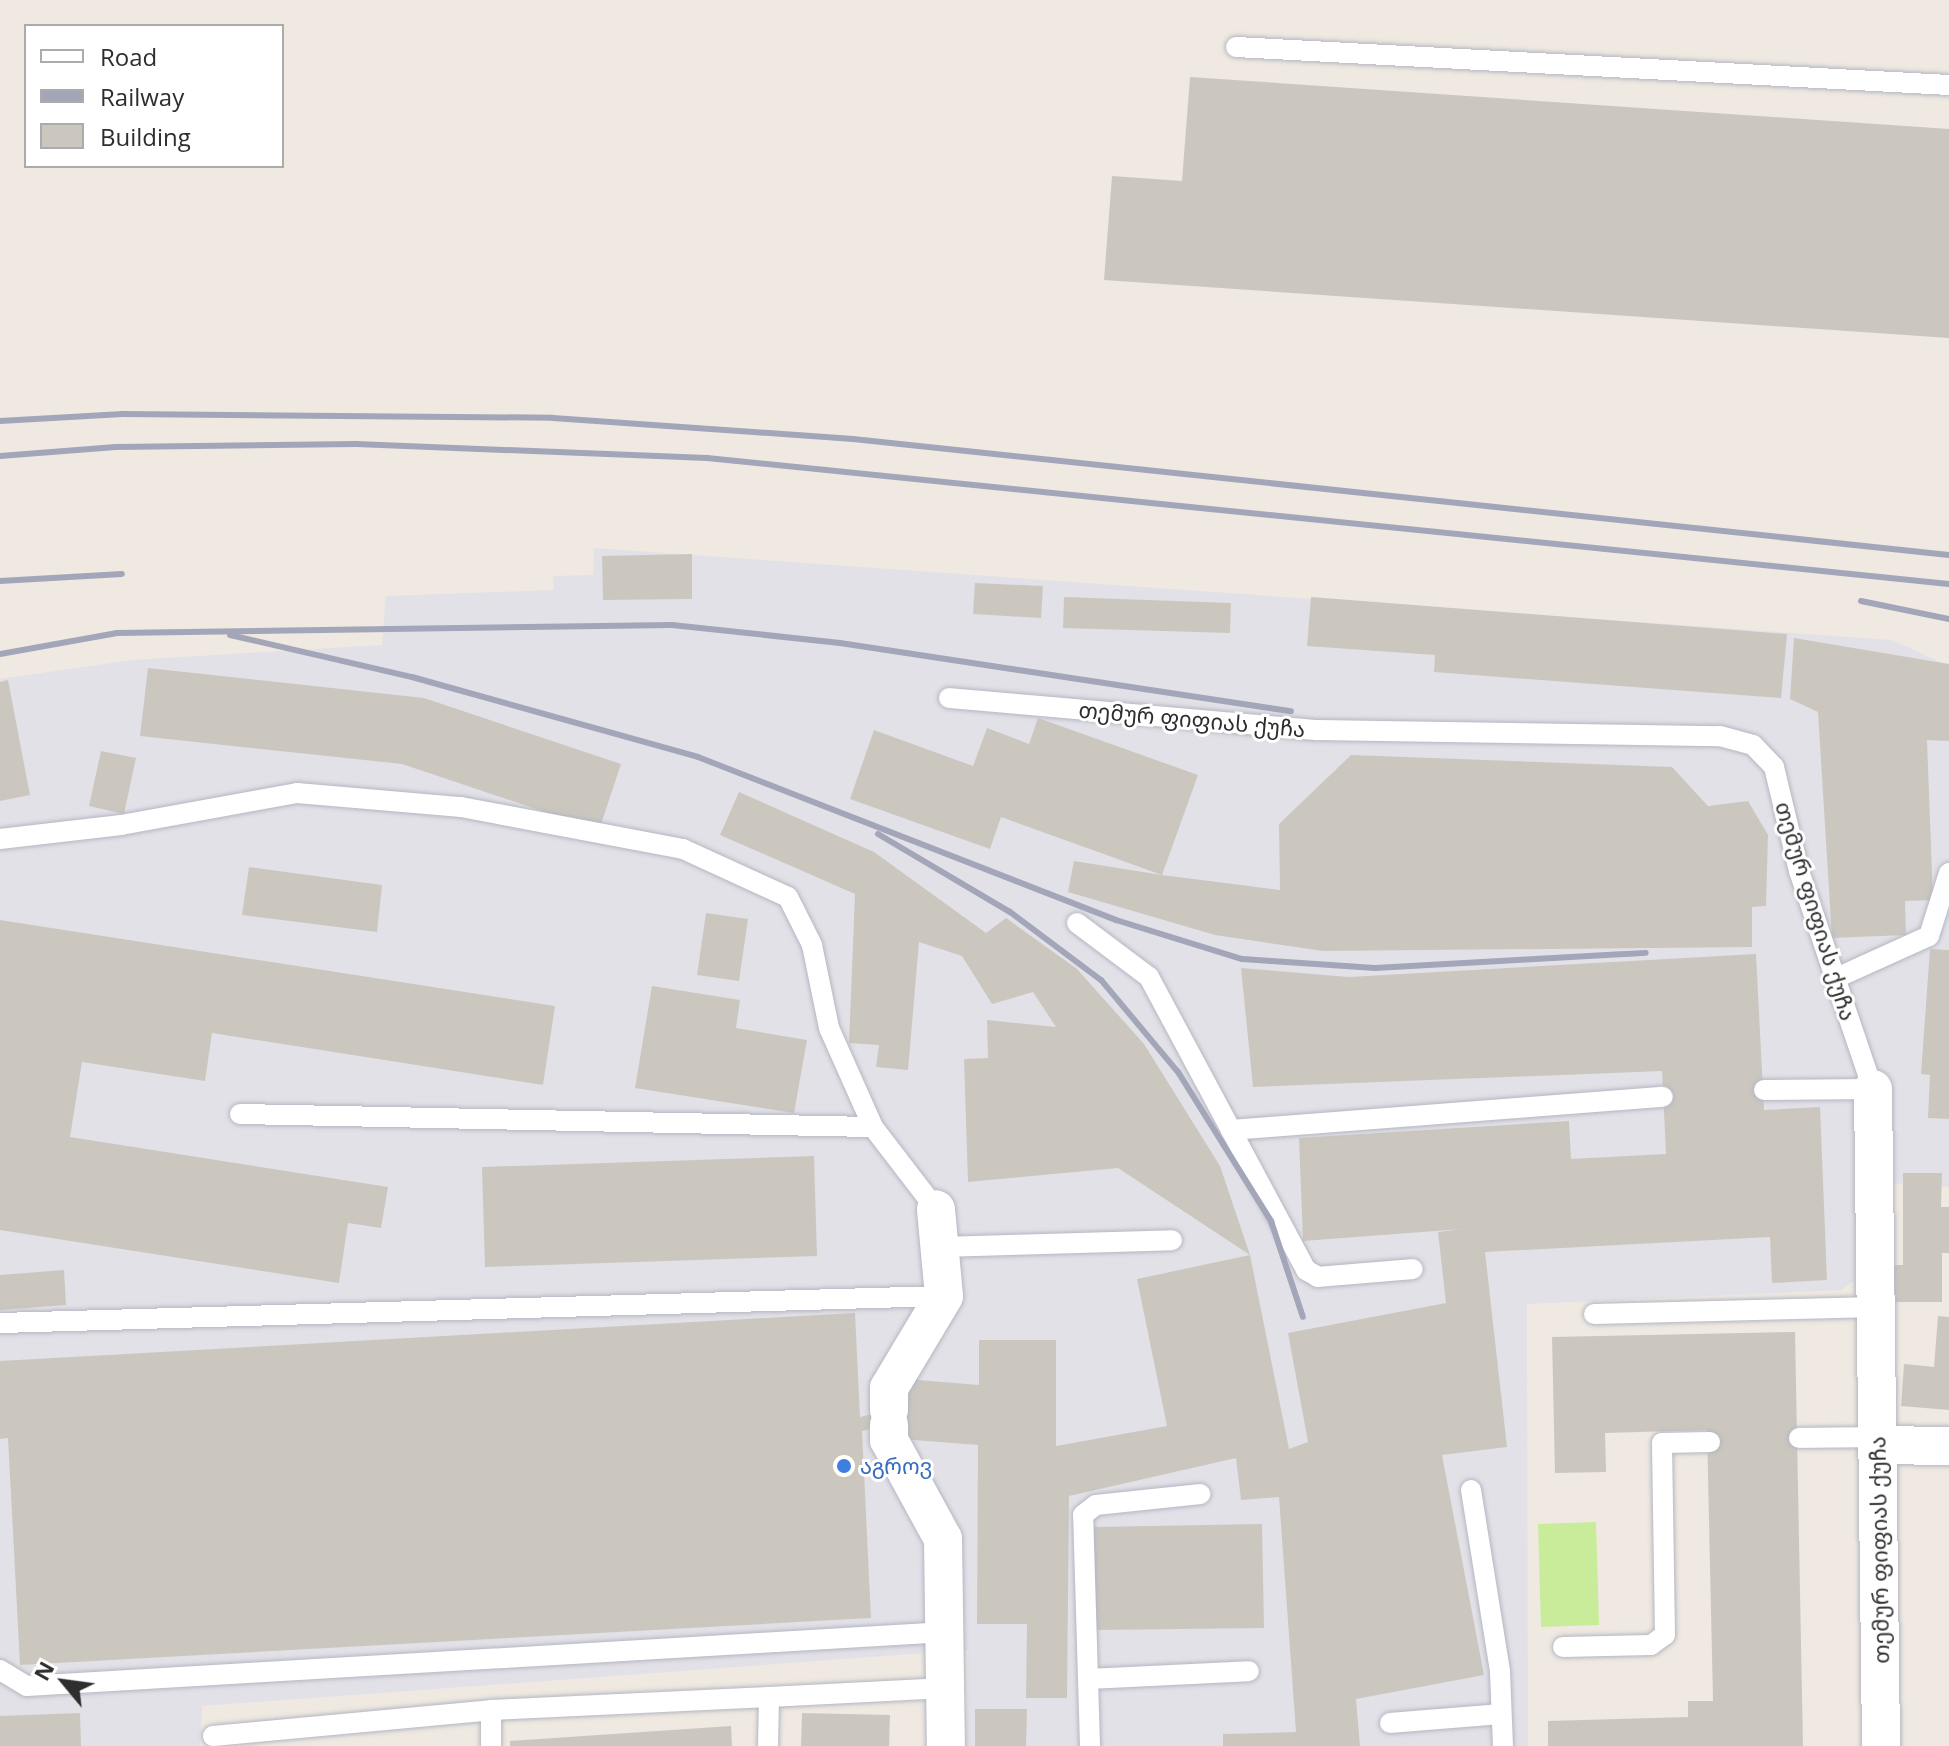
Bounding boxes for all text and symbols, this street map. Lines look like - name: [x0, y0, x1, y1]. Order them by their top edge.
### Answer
- legend: [24, 24, 284, 168]
- text: Road: [100, 40, 157, 73]
- text: Railway: [100, 80, 184, 113]
- text: Building: [100, 120, 191, 153]
- street label: თემურ ფიფიას ქუჩა: [1077, 696, 1307, 742]
- street label: თემურ ფიფიას ქუჩა: [1770, 798, 1862, 1024]
- street label: თემურ ფიფიას ქუჩა: [1864, 1436, 1894, 1664]
- place label: აგროვ: [860, 1453, 932, 1479]
- marker: აგროვ: [835, 1457, 853, 1475]
- north arrow: [24, 1642, 104, 1722]
- text: N: [26, 1655, 60, 1685]

